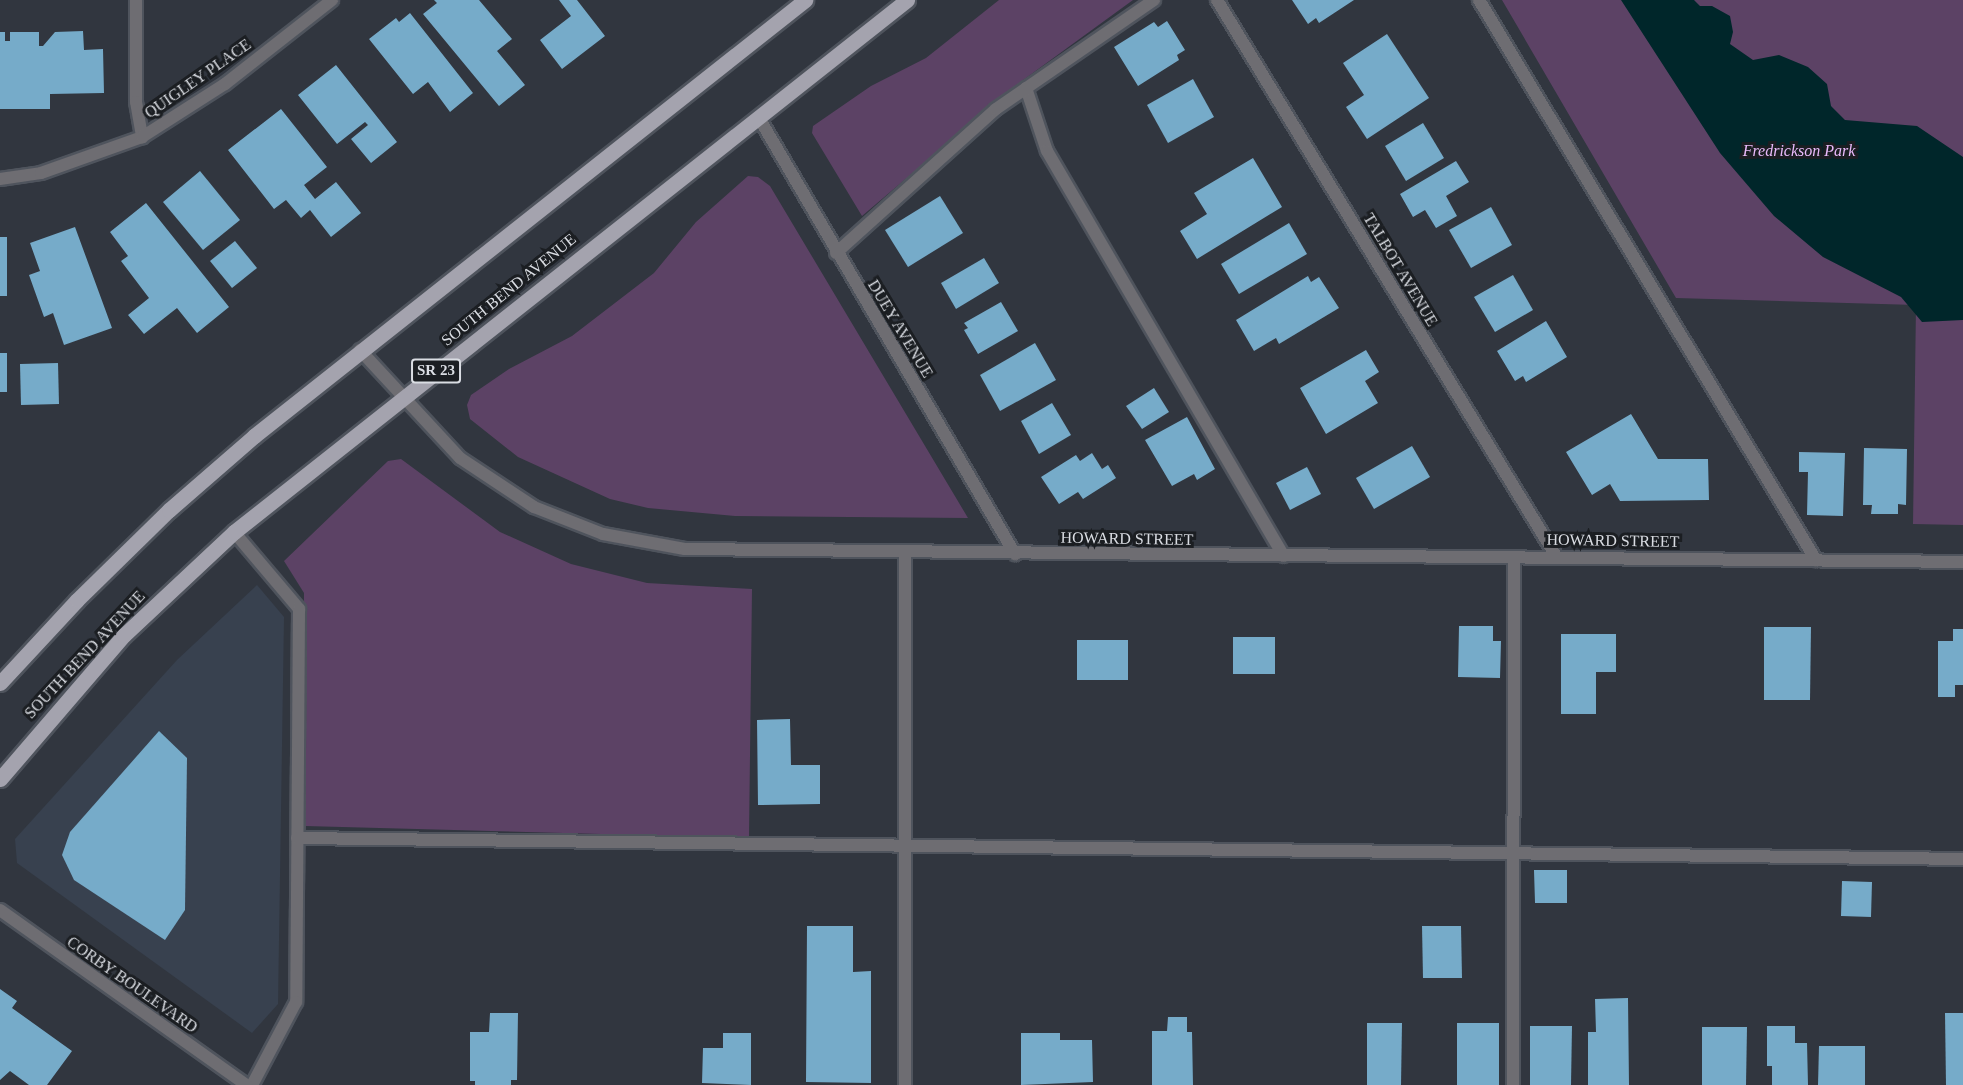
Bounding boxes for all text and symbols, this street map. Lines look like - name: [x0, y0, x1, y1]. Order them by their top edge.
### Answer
- street label: QUIGLEY PLACE: [141, 35, 255, 123]
- park label: Fredrickson Park: [1743, 141, 1855, 161]
- street label: TALBOT AVENUE: [1358, 210, 1442, 330]
- street label: SOUTH BEND AVENUE: [437, 229, 581, 351]
- street label: DUEY AVENUE: [863, 276, 937, 382]
- road number: SR 23: [410, 359, 462, 383]
- street label: HOWARD STREET: [1060, 528, 1194, 550]
- street label: HOWARD STREET: [1546, 530, 1680, 552]
- street label: SOUTH BEND AVENUE: [20, 587, 150, 723]
- street label: CORBY BOULEVARD: [63, 932, 201, 1038]

